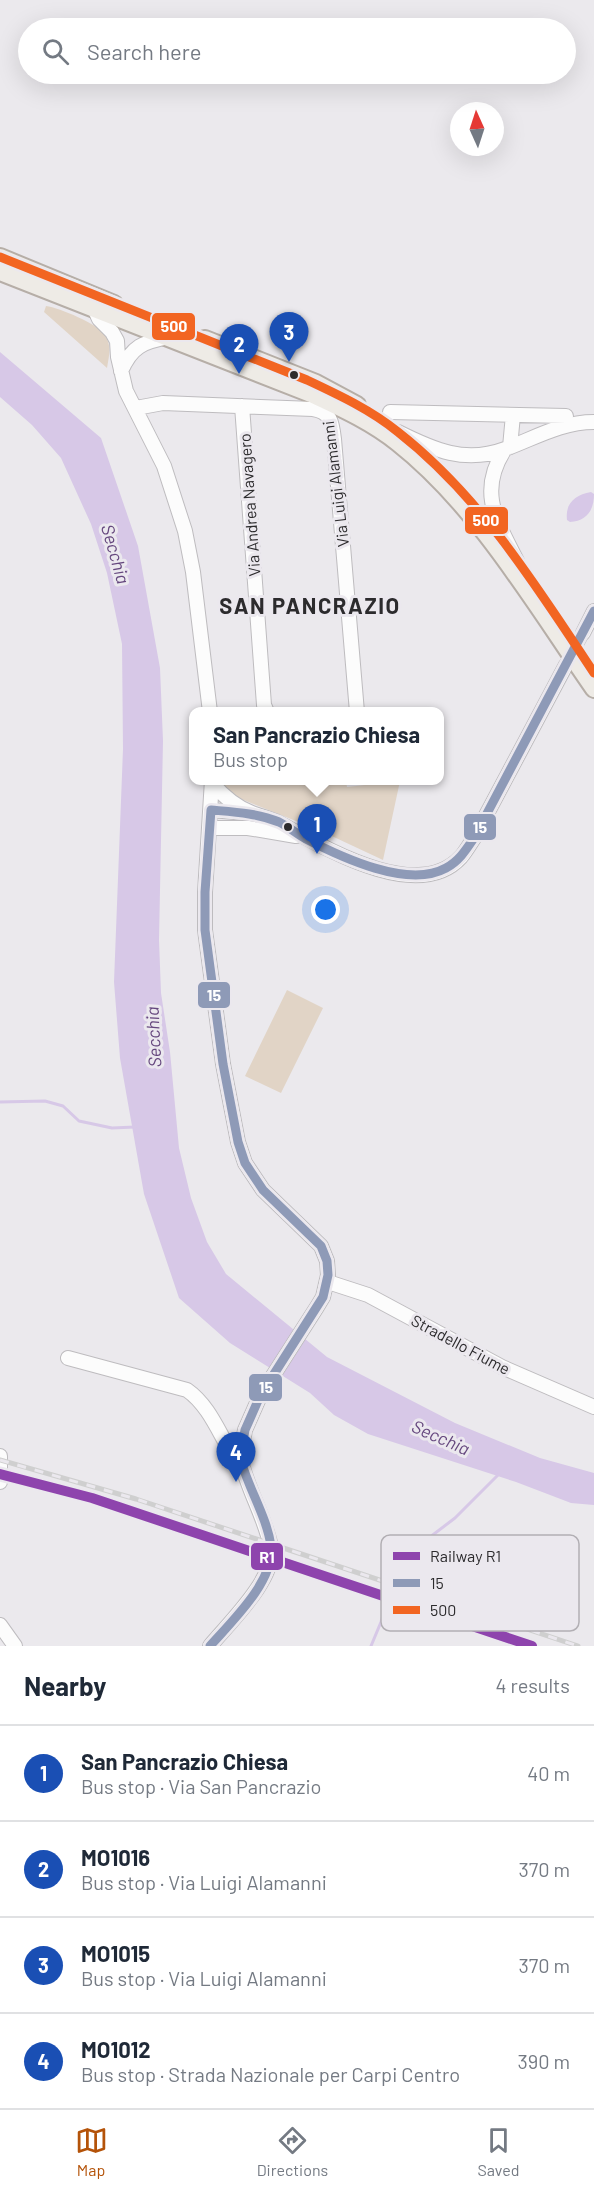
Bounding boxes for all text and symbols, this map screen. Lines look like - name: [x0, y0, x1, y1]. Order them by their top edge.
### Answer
- search box: [18, 18, 576, 84]
- icon: search: [39, 35, 72, 68]
- text: Search here: [87, 38, 201, 64]
- north arrow: [450, 102, 504, 156]
- line badge: 500: [151, 312, 196, 341]
- pin: 3: [270, 312, 308, 362]
- text: 500: [161, 316, 187, 335]
- pin: 2: [220, 324, 258, 374]
- unlabelled marker: [288, 369, 300, 381]
- street label: Via Luigi Alamanni: [318, 420, 352, 548]
- street label: Via Andrea Navagero: [235, 433, 263, 577]
- line badge: 500: [464, 506, 509, 535]
- text: 500: [473, 510, 499, 529]
- water label: Secchia: [97, 522, 135, 586]
- district label: SAN PANCRAZIO: [219, 592, 401, 618]
- popup: [189, 707, 444, 785]
- text: San Pancrazio Chiesa: [213, 721, 420, 747]
- text: Bus stop: [213, 747, 288, 771]
- pin: 1: [298, 804, 336, 854]
- line badge: 15: [463, 813, 497, 841]
- text: 15: [473, 817, 488, 836]
- unlabelled marker: [282, 821, 294, 833]
- your location: [311, 895, 340, 924]
- line badge: 15: [197, 981, 231, 1009]
- text: 15: [207, 985, 222, 1004]
- water label: Secchia: [140, 1006, 166, 1068]
- street label: Stradello Fiume: [408, 1310, 514, 1378]
- line badge: 15: [248, 1373, 283, 1402]
- text: 15: [259, 1377, 274, 1396]
- water label: Secchia: [409, 1415, 473, 1459]
- pin: 4: [216, 1432, 256, 1482]
- legend: [381, 1535, 579, 1631]
- line badge: R1: [250, 1542, 284, 1571]
- text: Railway R1: [430, 1546, 501, 1565]
- text: R1: [259, 1547, 275, 1566]
- text: 15: [430, 1573, 444, 1592]
- text: 500: [430, 1600, 456, 1619]
- text: Nearby: [24, 1670, 106, 1701]
- text: 4 results: [495, 1673, 570, 1697]
- text: San Pancrazio Chiesa: [81, 1748, 288, 1774]
- text: 1: [40, 1761, 47, 1785]
- text: 40 m: [527, 1761, 570, 1785]
- text: Bus stop · Via San Pancrazio: [81, 1774, 321, 1798]
- text: MO1016: [81, 1844, 150, 1870]
- text: 2: [38, 1857, 49, 1881]
- text: 370 m: [518, 1857, 570, 1881]
- text: Bus stop · Via Luigi Alamanni: [81, 1870, 327, 1894]
- text: MO1015: [81, 1940, 150, 1966]
- text: 3: [38, 1953, 49, 1977]
- text: 370 m: [518, 1953, 570, 1977]
- text: Bus stop · Via Luigi Alamanni: [81, 1966, 327, 1990]
- text: MO1012: [81, 2036, 151, 2062]
- text: 4: [37, 2049, 50, 2073]
- text: 390 m: [517, 2049, 570, 2073]
- text: Bus stop · Strada Nazionale per Carpi Centro: [81, 2062, 460, 2086]
- tab: Map: [75, 2124, 108, 2179]
- tab: Directions: [257, 2124, 328, 2179]
- tab: Saved: [477, 2124, 519, 2179]

